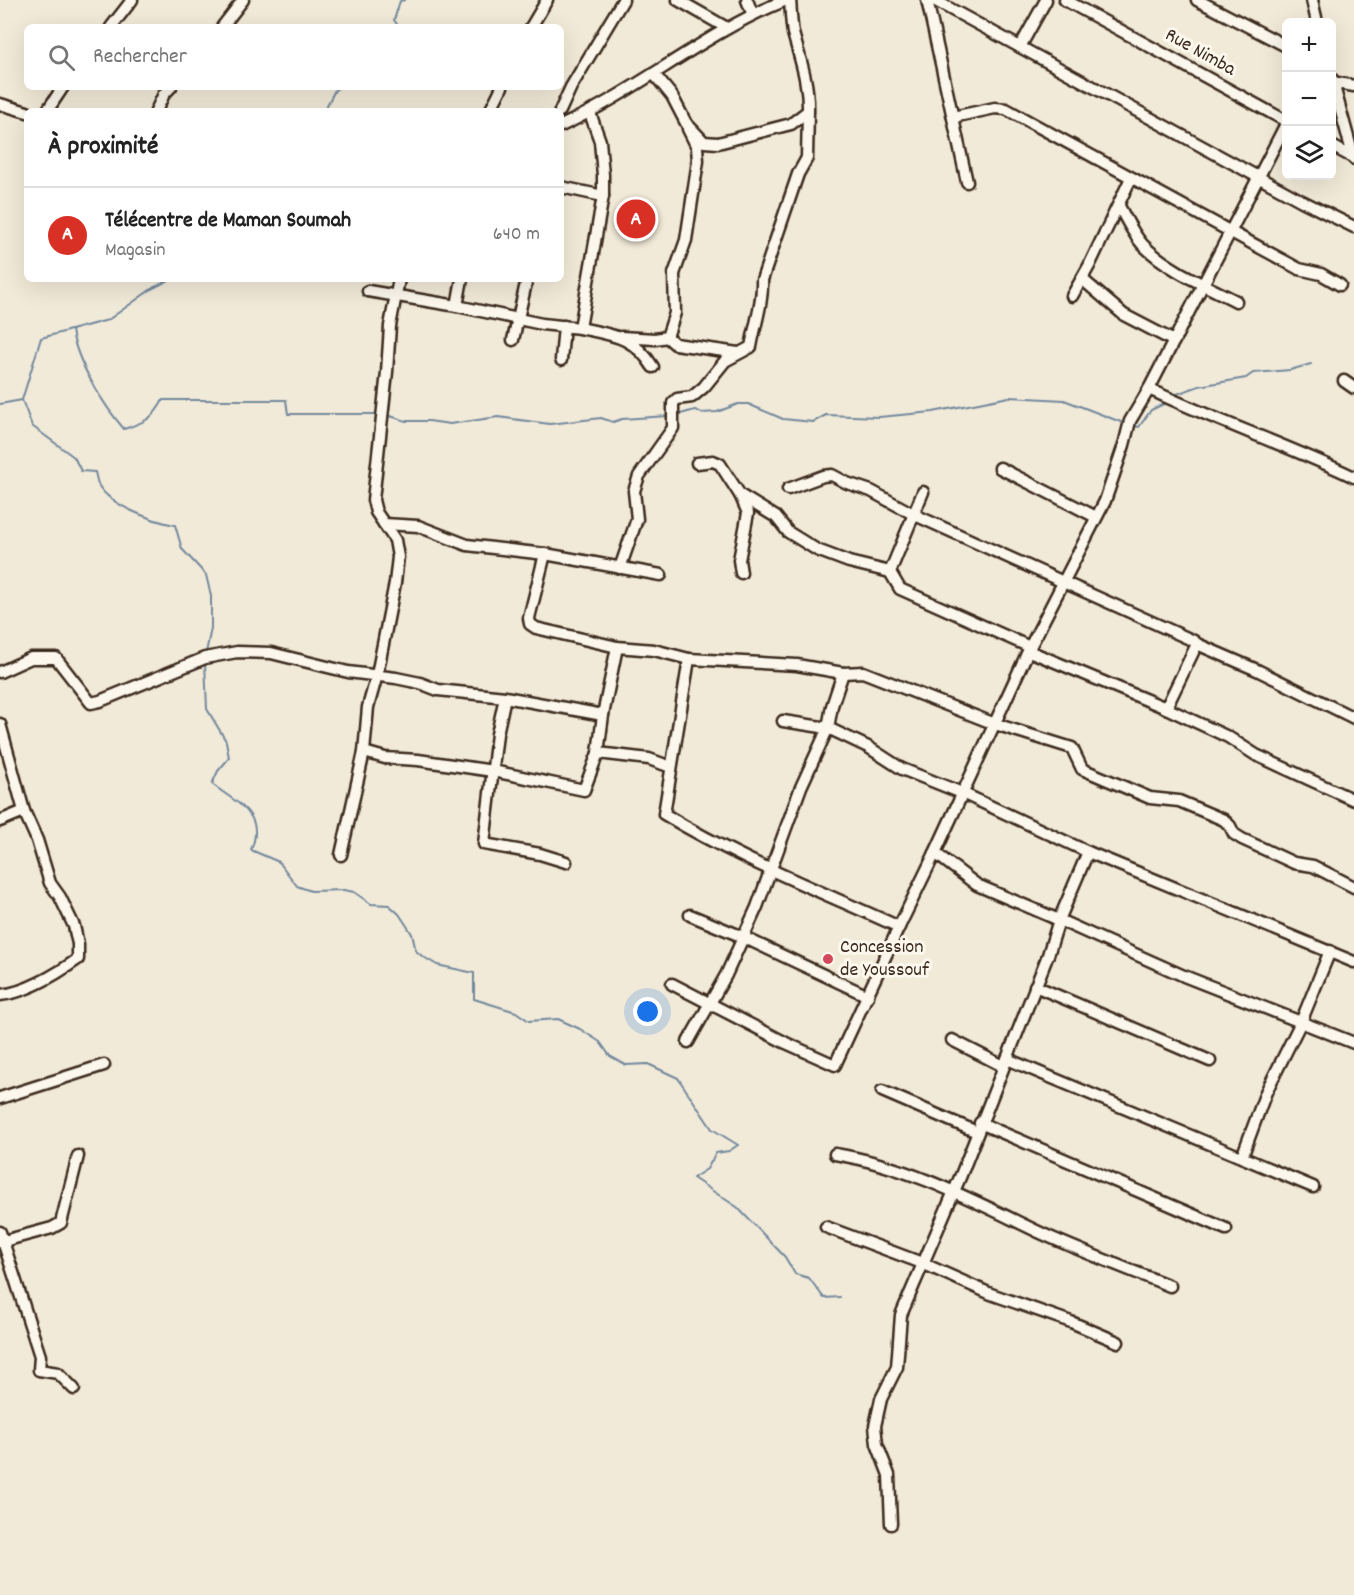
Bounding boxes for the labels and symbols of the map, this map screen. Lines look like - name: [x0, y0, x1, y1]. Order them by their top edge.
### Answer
- street label: Rue Nimba: [1160, 22, 1241, 84]
- pin: A: [616, 196, 656, 242]
- place label: Concession de Youssouf: [840, 934, 930, 985]
- marker: Concession de Youssouf: [821, 952, 835, 966]
- your location: [633, 997, 662, 1026]

